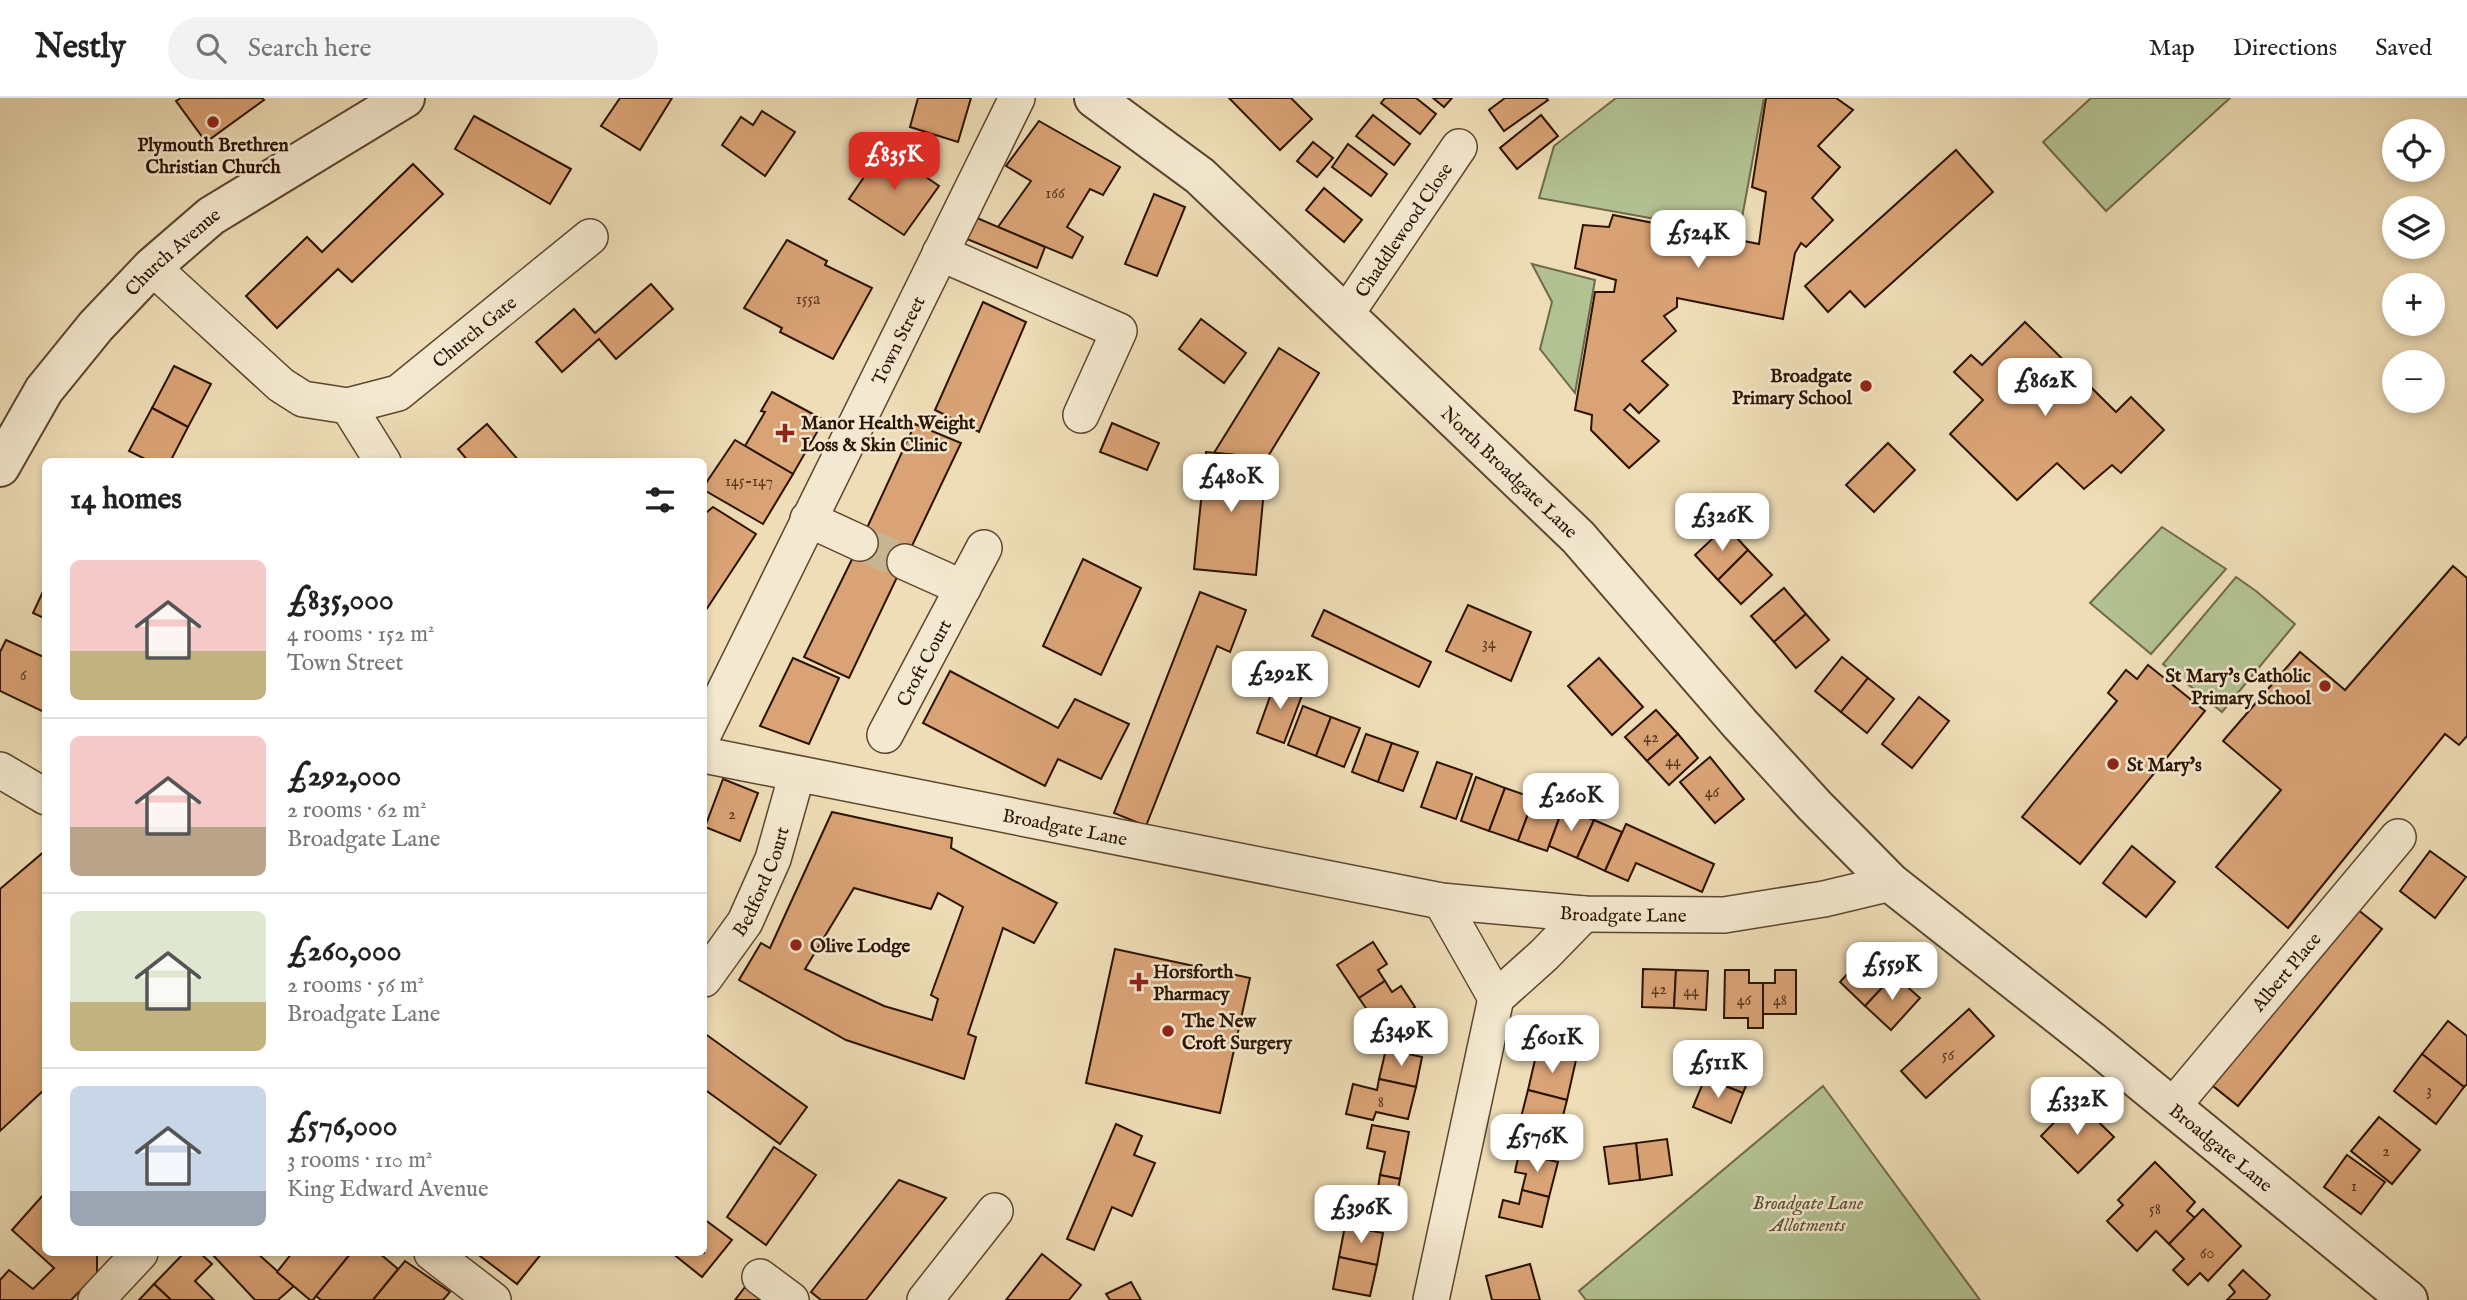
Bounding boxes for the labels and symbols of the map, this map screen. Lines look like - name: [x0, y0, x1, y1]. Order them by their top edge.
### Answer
- marker: Plymouth Brethren Christian Church: [205, 114, 221, 130]
- pin: £835K: [845, 132, 943, 192]
- place label: Plymouth Brethren Christian Church: [137, 134, 289, 180]
- street label: Chaddlewood Close: [1351, 158, 1459, 303]
- house number: 166: [1045, 184, 1065, 204]
- street label: Church Avenue: [121, 203, 225, 302]
- pin: £524K: [1649, 211, 1747, 270]
- house number: 155a: [796, 290, 820, 310]
- street label: Church Gate: [428, 291, 522, 374]
- street label: Town Street: [867, 292, 932, 389]
- pin: £862K: [1996, 358, 2094, 418]
- place label: Broadgate Primary School: [1732, 365, 1853, 411]
- marker: Broadgate Primary School: [1858, 378, 1874, 394]
- street label: North Broadgate Lane: [1435, 402, 1582, 545]
- place label: Manor Health Weight Loss & Skin Clinic: [801, 412, 976, 458]
- marker: Manor Health Weight Loss & Skin Clinic: [775, 423, 795, 443]
- pin: £480K: [1182, 454, 1280, 514]
- house number: 145-147: [725, 472, 773, 492]
- pin: £326K: [1673, 494, 1771, 553]
- street label: Croft Court: [892, 615, 958, 711]
- house number: 34: [1482, 634, 1496, 654]
- pin: £292K: [1231, 652, 1329, 711]
- place label: St Mary's Catholic Primary School: [2165, 665, 2312, 711]
- house number: 6: [20, 666, 27, 686]
- marker: St Mary's Catholic Primary School: [2317, 678, 2333, 694]
- house number: 42: [1643, 728, 1659, 748]
- house number: 44: [1665, 752, 1681, 772]
- place label: St Mary's: [2127, 754, 2202, 778]
- marker: St Mary's: [2105, 756, 2121, 772]
- pin: £260K: [1522, 774, 1620, 833]
- house number: 46: [1705, 783, 1720, 803]
- street label: Broadgate Lane: [1000, 804, 1129, 853]
- house number: 2: [728, 805, 736, 825]
- street label: Bedford Court: [728, 824, 796, 942]
- street label: Broadgate Lane: [1559, 902, 1687, 929]
- street label: Albert Place: [2247, 928, 2327, 1018]
- place label: Olive Lodge: [810, 935, 910, 959]
- marker: Olive Lodge: [788, 937, 804, 953]
- pin: £559K: [1843, 942, 1941, 1002]
- place label: Horsforth Pharmacy: [1153, 961, 1234, 1007]
- marker: Horsforth Pharmacy: [1131, 974, 1147, 990]
- house number: 42: [1651, 980, 1667, 1000]
- house number: 44: [1683, 982, 1699, 1002]
- house number: 46: [1737, 991, 1752, 1011]
- house number: 48: [1773, 991, 1787, 1011]
- pin: £349K: [1352, 1009, 1450, 1068]
- place label: The New Croft Surgery: [1181, 1010, 1293, 1056]
- pin: £601K: [1503, 1016, 1601, 1075]
- marker: The New Croft Surgery: [1160, 1023, 1176, 1039]
- pin: £511K: [1669, 1040, 1767, 1100]
- house number: 56: [1942, 1046, 1955, 1066]
- pin: £332K: [2028, 1077, 2126, 1137]
- house number: 3: [2426, 1081, 2432, 1101]
- house number: 8: [1378, 1093, 1384, 1113]
- street label: Broadgate Lane: [2163, 1099, 2277, 1198]
- pin: £576K: [1488, 1114, 1586, 1174]
- house number: 2: [2382, 1142, 2390, 1162]
- house number: 1: [2351, 1177, 2357, 1197]
- pin: £396K: [1312, 1186, 1410, 1245]
- park label: Broadgate Lane Allotments: [1753, 1192, 1864, 1238]
- house number: 58: [2149, 1200, 2161, 1220]
- house number: 60: [2200, 1244, 2214, 1264]

